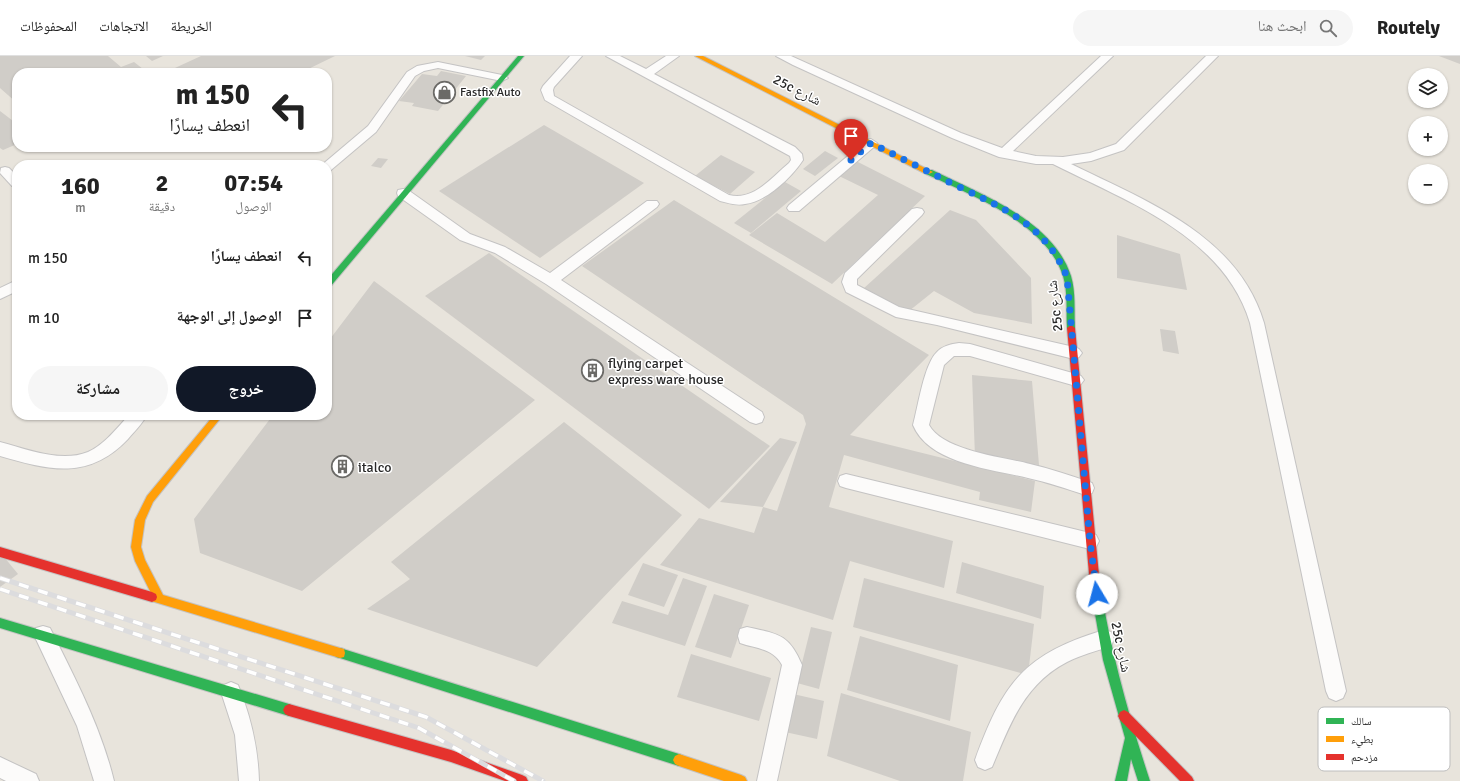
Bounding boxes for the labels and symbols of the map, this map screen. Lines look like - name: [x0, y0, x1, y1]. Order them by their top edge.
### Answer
- street label: 25c شارع: [770, 71, 824, 110]
- shop icon: Fastfix Auto: [431, 79, 457, 105]
- place label: Fastfix Auto: [460, 85, 521, 100]
- pin: [834, 119, 868, 160]
- street label: 25c شارع: [1043, 279, 1068, 333]
- place label: flying carpet express ware house: [608, 355, 724, 388]
- building icon: flying carpet express ware house: [580, 358, 606, 384]
- building icon: italco: [330, 454, 356, 480]
- place label: italco: [358, 459, 392, 476]
- position arrow: [1076, 573, 1118, 615]
- street label: 25c شارع: [1106, 620, 1135, 674]
- legend: [1318, 707, 1450, 771]
- text: سالك: [1351, 715, 1371, 728]
- text: بطيء: [1351, 733, 1373, 748]
- text: مزدحم: [1351, 751, 1378, 765]

